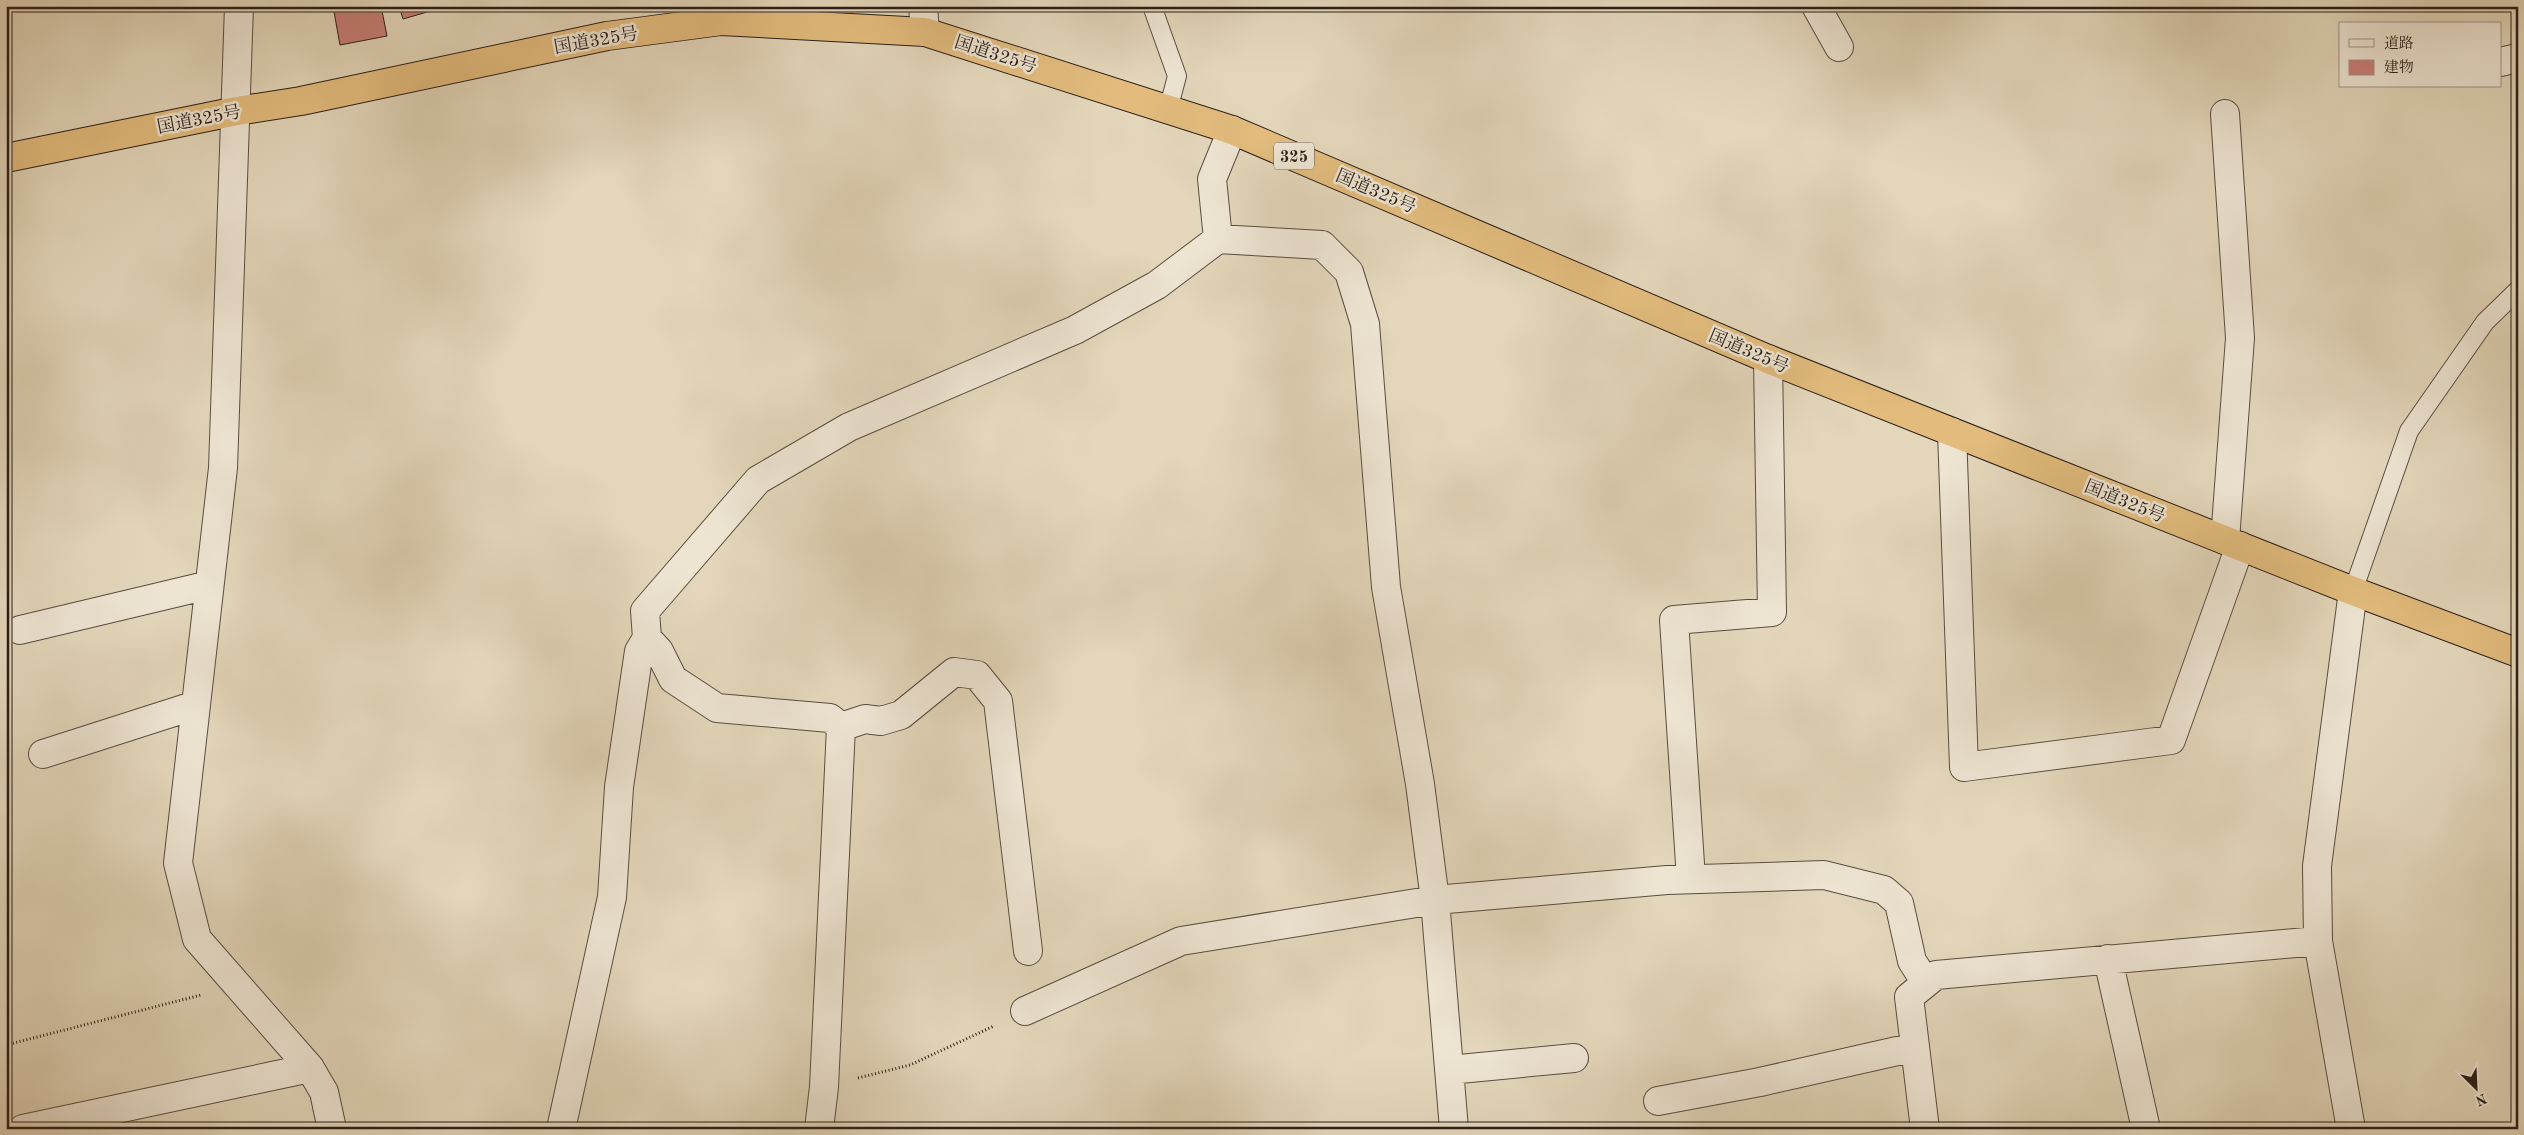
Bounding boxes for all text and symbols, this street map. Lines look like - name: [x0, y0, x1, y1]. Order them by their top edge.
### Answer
- legend: [2339, 22, 2502, 88]
- street label: 国道325号: [552, 23, 640, 57]
- street label: 国道325号: [952, 31, 1040, 77]
- text: 道路: [2384, 35, 2414, 52]
- text: 建物: [2384, 59, 2414, 76]
- street label: 国道325号: [155, 101, 243, 137]
- road number: 325: [1274, 142, 1314, 170]
- street label: 国道325号: [1333, 165, 1419, 217]
- street label: 国道325号: [1706, 325, 1792, 377]
- street label: 国道325号: [2082, 476, 2168, 526]
- north arrow: [2452, 1062, 2502, 1112]
- text: N: [2473, 1090, 2489, 1108]

